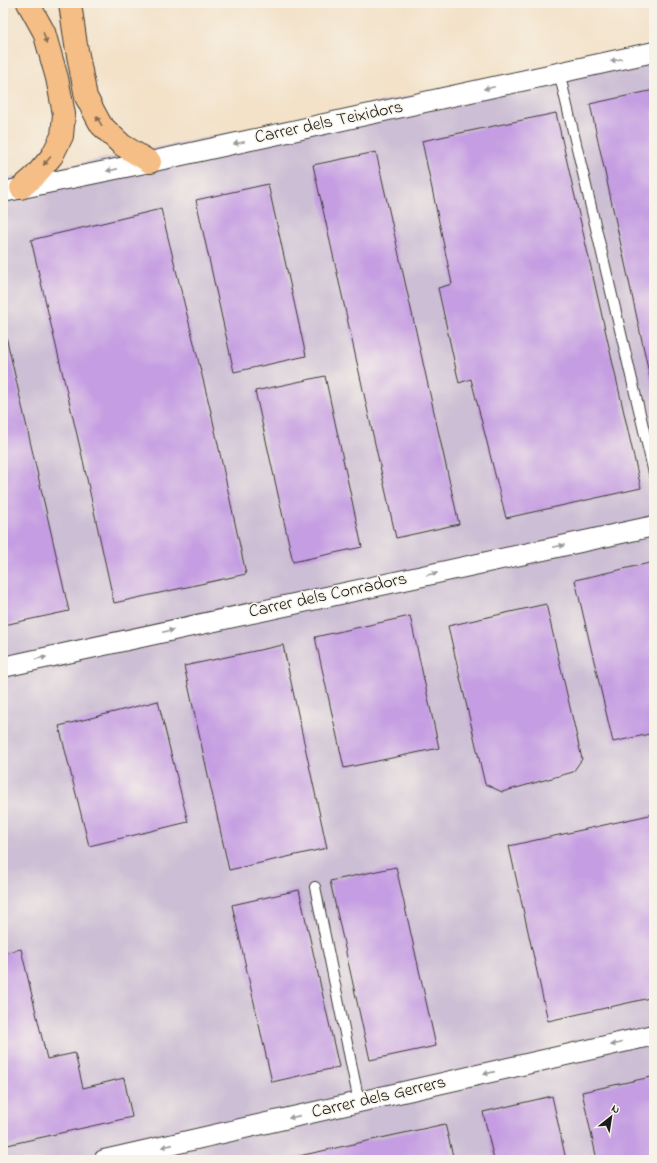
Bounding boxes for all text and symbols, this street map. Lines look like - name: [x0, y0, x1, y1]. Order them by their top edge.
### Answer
- one-way arrow: [42, 32, 48, 44]
- one-way arrow: [610, 57, 622, 63]
- one-way arrow: [483, 85, 495, 91]
- street label: Carrer dels Teixidors: [252, 95, 406, 151]
- one-way arrow: [95, 115, 102, 127]
- one-way arrow: [233, 140, 245, 146]
- one-way arrow: [43, 156, 52, 167]
- one-way arrow: [106, 167, 118, 173]
- one-way arrow: [553, 543, 565, 549]
- street label: Carrer dels Conradors: [246, 567, 410, 625]
- one-way arrow: [426, 570, 438, 576]
- one-way arrow: [162, 627, 174, 633]
- one-way arrow: [35, 655, 47, 661]
- one-way arrow: [610, 1041, 622, 1047]
- street label: Carrer dels Gerrers: [309, 1070, 449, 1126]
- one-way arrow: [483, 1070, 495, 1076]
- north arrow: [591, 1097, 631, 1137]
- text: N: [608, 1100, 623, 1118]
- one-way arrow: [288, 1114, 300, 1120]
- one-way arrow: [161, 1143, 174, 1149]

